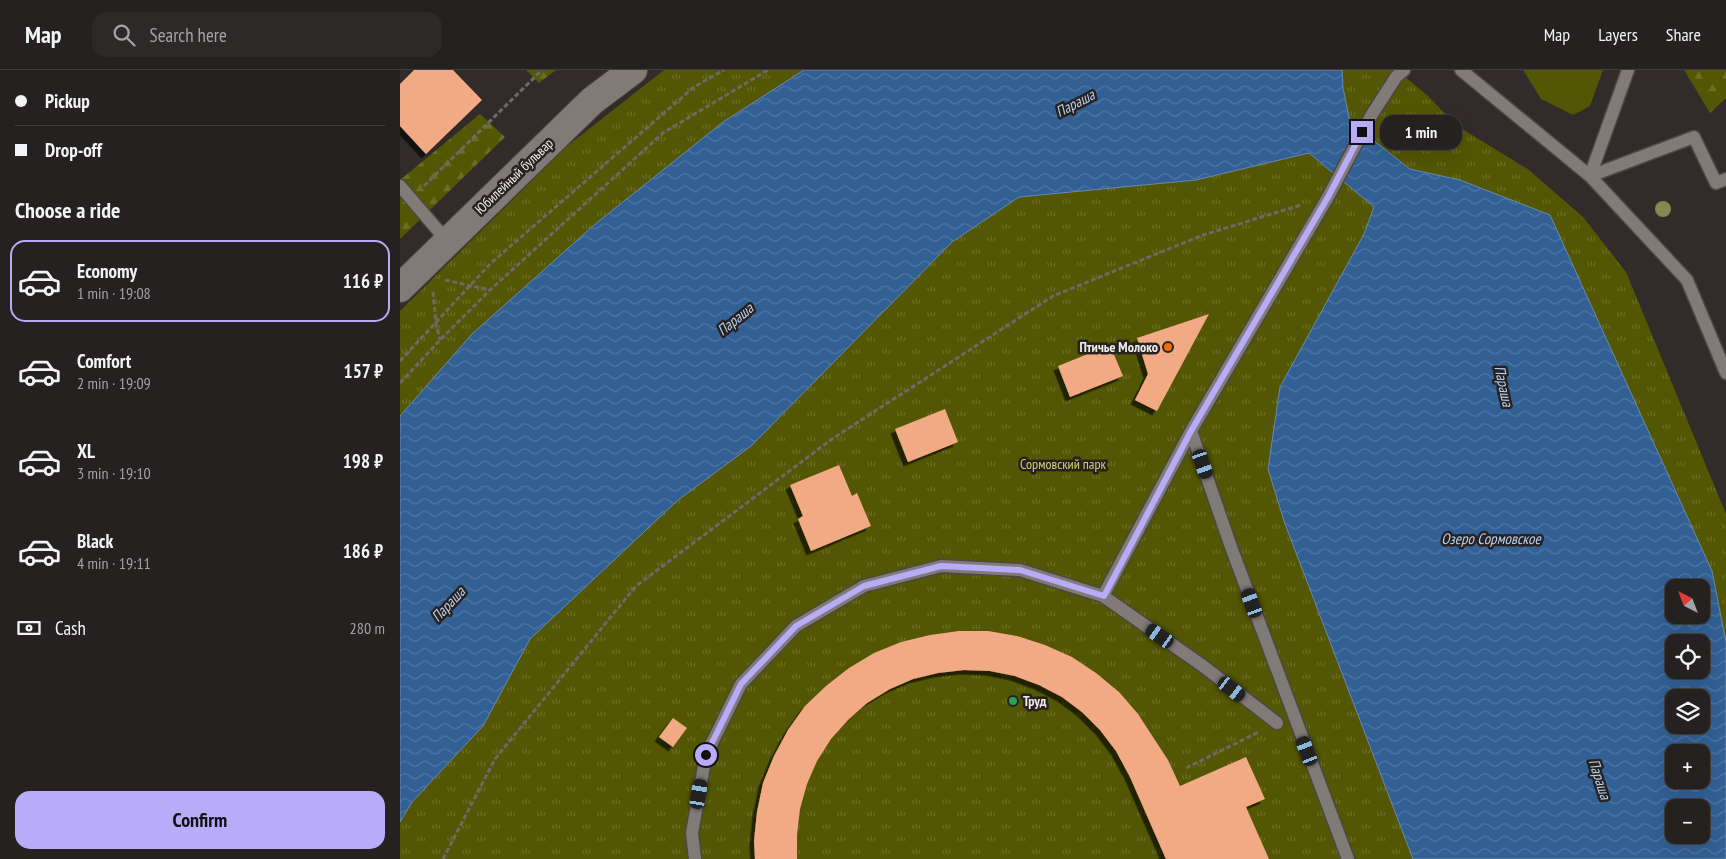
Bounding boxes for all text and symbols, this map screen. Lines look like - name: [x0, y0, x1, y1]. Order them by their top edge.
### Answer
- search box: [92, 12, 442, 57]
- text: Map: [25, 19, 62, 50]
- icon: search: [110, 21, 138, 49]
- text: Search here: [150, 23, 227, 47]
- text: Map: [1544, 23, 1570, 46]
- text: Layers: [1598, 23, 1638, 46]
- text: Share: [1666, 23, 1701, 46]
- water label: Параша: [1052, 84, 1099, 121]
- text: Pickup: [45, 89, 90, 113]
- callout: 1 min: [1380, 114, 1462, 150]
- route end: [1351, 121, 1373, 143]
- text: 1 min: [1405, 122, 1437, 142]
- street label: Юбилейный бульвар: [471, 134, 557, 218]
- text: Drop-off: [45, 138, 102, 162]
- text: Choose a ride: [15, 196, 120, 224]
- icon: car: [17, 259, 62, 304]
- text: Economy: [77, 259, 137, 283]
- text: 116 ₽: [343, 269, 383, 293]
- text: 1 min · 19:08: [77, 283, 151, 303]
- water label: Параша: [713, 298, 758, 339]
- place label: Птичье Молоко: [1079, 338, 1158, 356]
- marker: Птичье Молоко: [1162, 341, 1174, 353]
- icon: car: [17, 349, 62, 394]
- text: Comfort: [77, 349, 131, 373]
- text: 157 ₽: [344, 359, 383, 383]
- water label: Параша: [1490, 364, 1518, 409]
- text: 2 min · 19:09: [77, 373, 151, 393]
- icon: car: [17, 439, 62, 484]
- text: XL: [77, 439, 95, 463]
- car: [1191, 447, 1214, 481]
- text: 198 ₽: [343, 449, 383, 473]
- park label: Сормовский парк: [1020, 455, 1107, 473]
- text: 3 min · 19:10: [77, 463, 151, 483]
- icon: car: [17, 529, 62, 574]
- text: Black: [77, 529, 113, 553]
- water label: Озеро Сормовское: [1441, 529, 1541, 548]
- text: 186 ₽: [343, 539, 383, 563]
- text: 4 min · 19:11: [77, 553, 151, 573]
- north arrow: [1665, 579, 1710, 624]
- map controls: [1665, 579, 1710, 844]
- water label: Параша: [427, 582, 470, 626]
- car: [1239, 586, 1264, 620]
- icon: cash: [15, 614, 43, 642]
- text: Cash: [55, 616, 86, 640]
- text: 280 m: [350, 618, 385, 638]
- car: [1143, 621, 1176, 651]
- button: locate: [1665, 634, 1710, 679]
- car: [1215, 674, 1248, 704]
- button: layers: [1665, 689, 1710, 734]
- place label: Труд: [1023, 692, 1047, 710]
- marker: Труд: [1007, 695, 1019, 707]
- car: [1294, 734, 1319, 768]
- route start: [695, 744, 717, 766]
- button: +: [1665, 744, 1710, 789]
- water label: Параша: [1585, 756, 1616, 803]
- car: [689, 778, 708, 810]
- button: Confirm: [15, 791, 385, 849]
- button: −: [1665, 799, 1710, 844]

